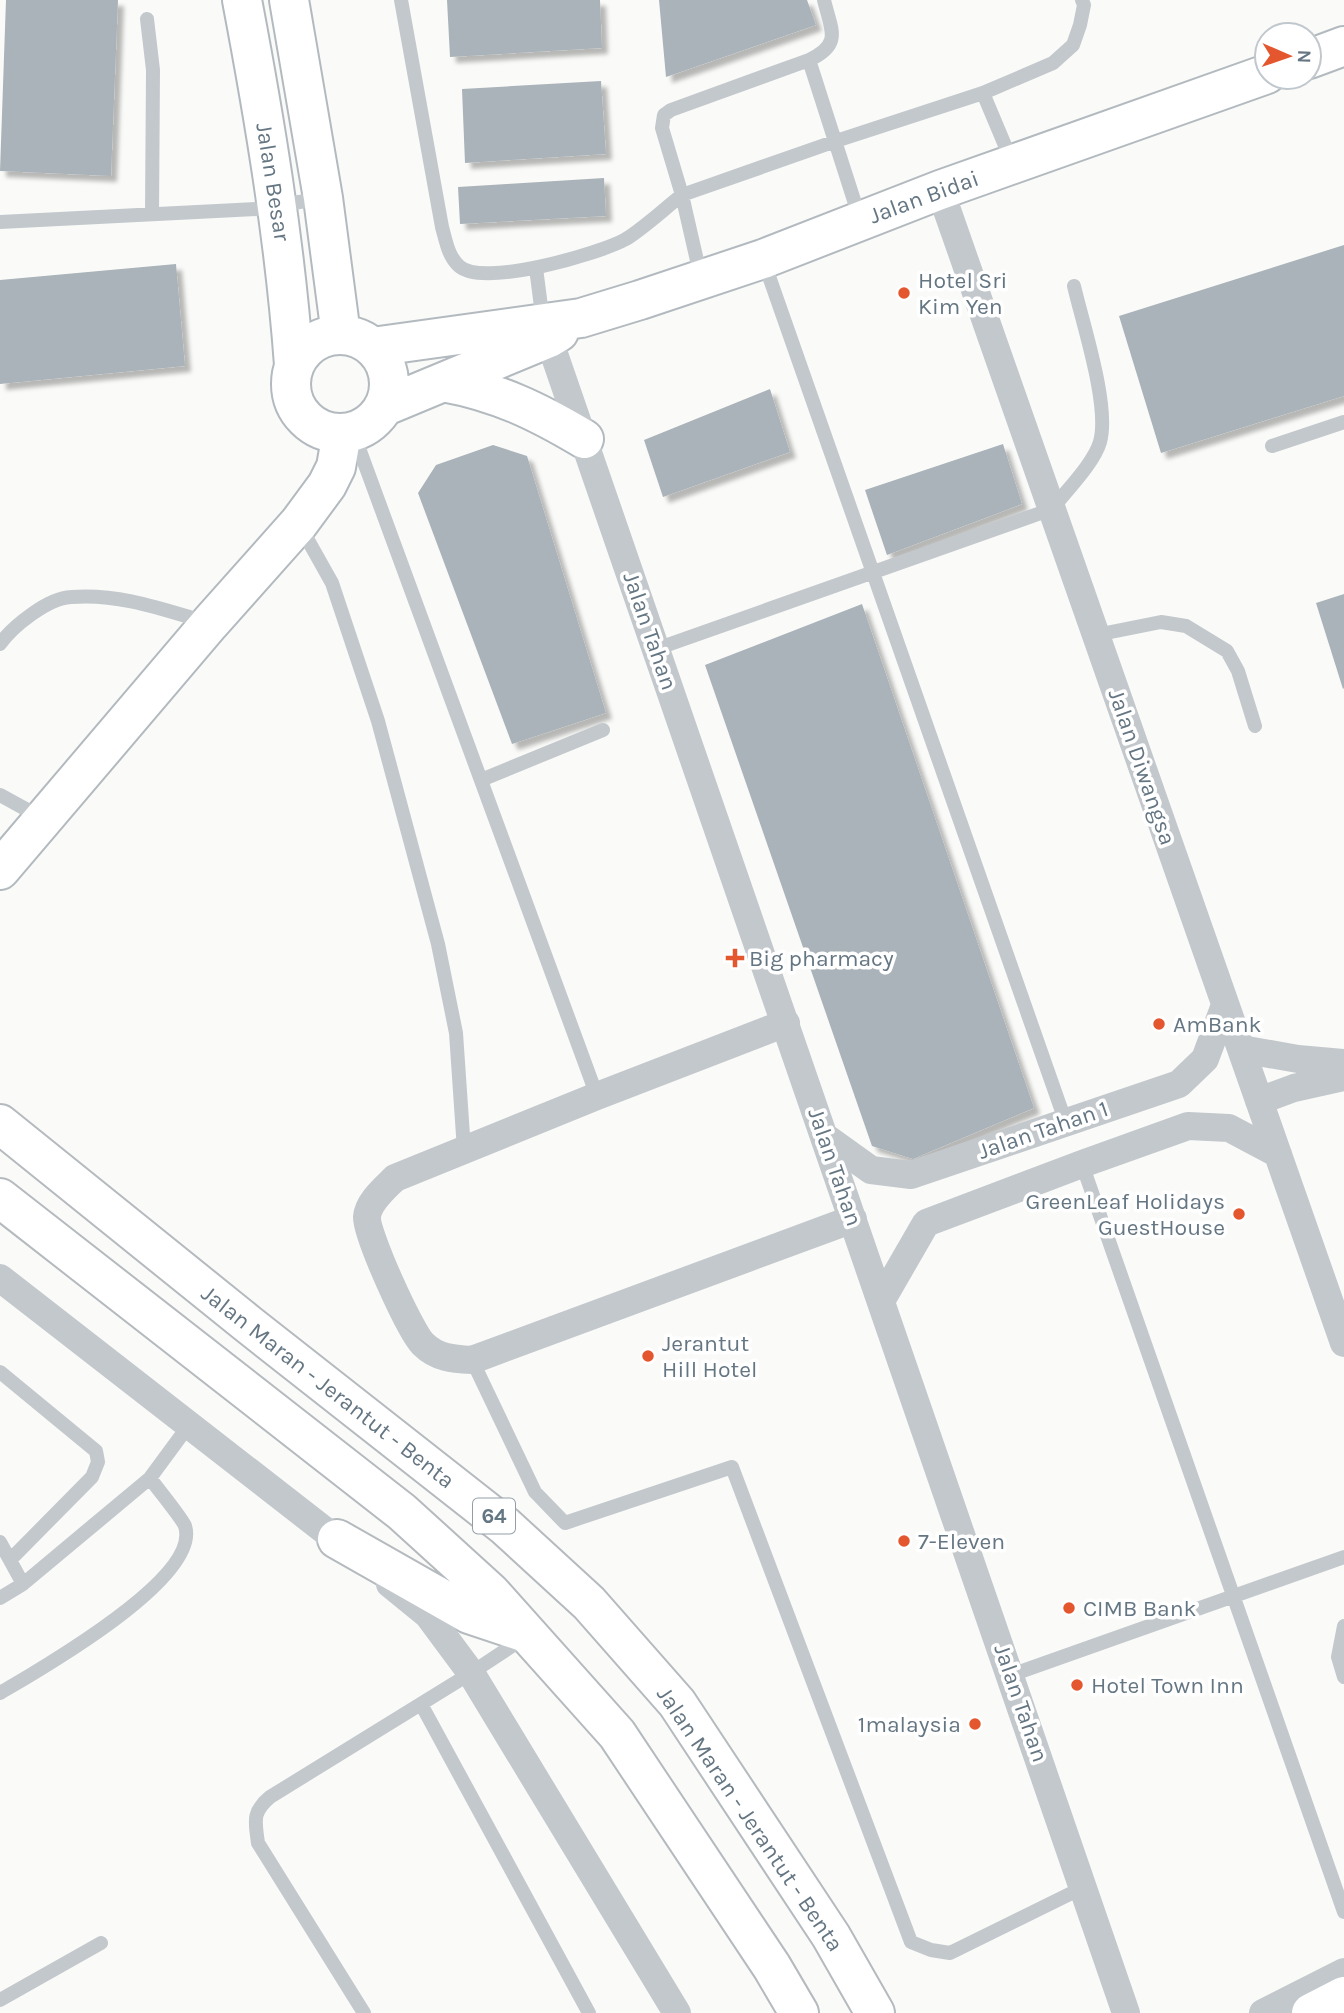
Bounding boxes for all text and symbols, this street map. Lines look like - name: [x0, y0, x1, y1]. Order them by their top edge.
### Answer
- north arrow: [1253, 21, 1323, 91]
- text: N: [1293, 49, 1315, 64]
- street label: Jalan Besar: [250, 121, 296, 244]
- street label: Jalan Bidai: [865, 165, 983, 229]
- place label: Hotel Sri Kim Yen: [918, 267, 1007, 320]
- marker: Hotel Sri Kim Yen: [896, 285, 912, 301]
- street label: Jalan Tahan: [617, 568, 683, 694]
- street label: Jalan Diwangsa: [1103, 685, 1181, 849]
- place label: Big pharmacy: [749, 945, 894, 972]
- marker: Big pharmacy: [727, 950, 743, 966]
- place label: AmBank: [1173, 1011, 1262, 1038]
- marker: AmBank: [1151, 1016, 1167, 1032]
- street label: Jalan Tahan 1: [974, 1095, 1112, 1165]
- street label: Jalan Tahan: [802, 1104, 868, 1230]
- place label: GreenLeaf Holidays GuestHouse: [1025, 1188, 1225, 1241]
- marker: GreenLeaf Holidays GuestHouse: [1231, 1206, 1247, 1222]
- street label: Jalan Maran - Jerantut - Benta: [196, 1280, 460, 1494]
- place label: Jerantut Hill Hotel: [662, 1330, 757, 1383]
- marker: Jerantut Hill Hotel: [640, 1348, 656, 1364]
- road number: 64: [473, 1498, 515, 1534]
- place label: 7-Eleven: [918, 1528, 1005, 1555]
- marker: 7-Eleven: [896, 1533, 912, 1549]
- place label: CIMB Bank: [1083, 1595, 1197, 1622]
- marker: CIMB Bank: [1061, 1600, 1077, 1616]
- street label: Jalan Tahan: [988, 1640, 1054, 1766]
- place label: Hotel Town Inn: [1091, 1672, 1244, 1699]
- marker: Hotel Town Inn: [1069, 1677, 1085, 1693]
- street label: Jalan Maran - Jerantut - Benta: [651, 1681, 849, 1957]
- place label: 1malaysia: [858, 1711, 961, 1738]
- marker: 1malaysia: [967, 1716, 983, 1732]

